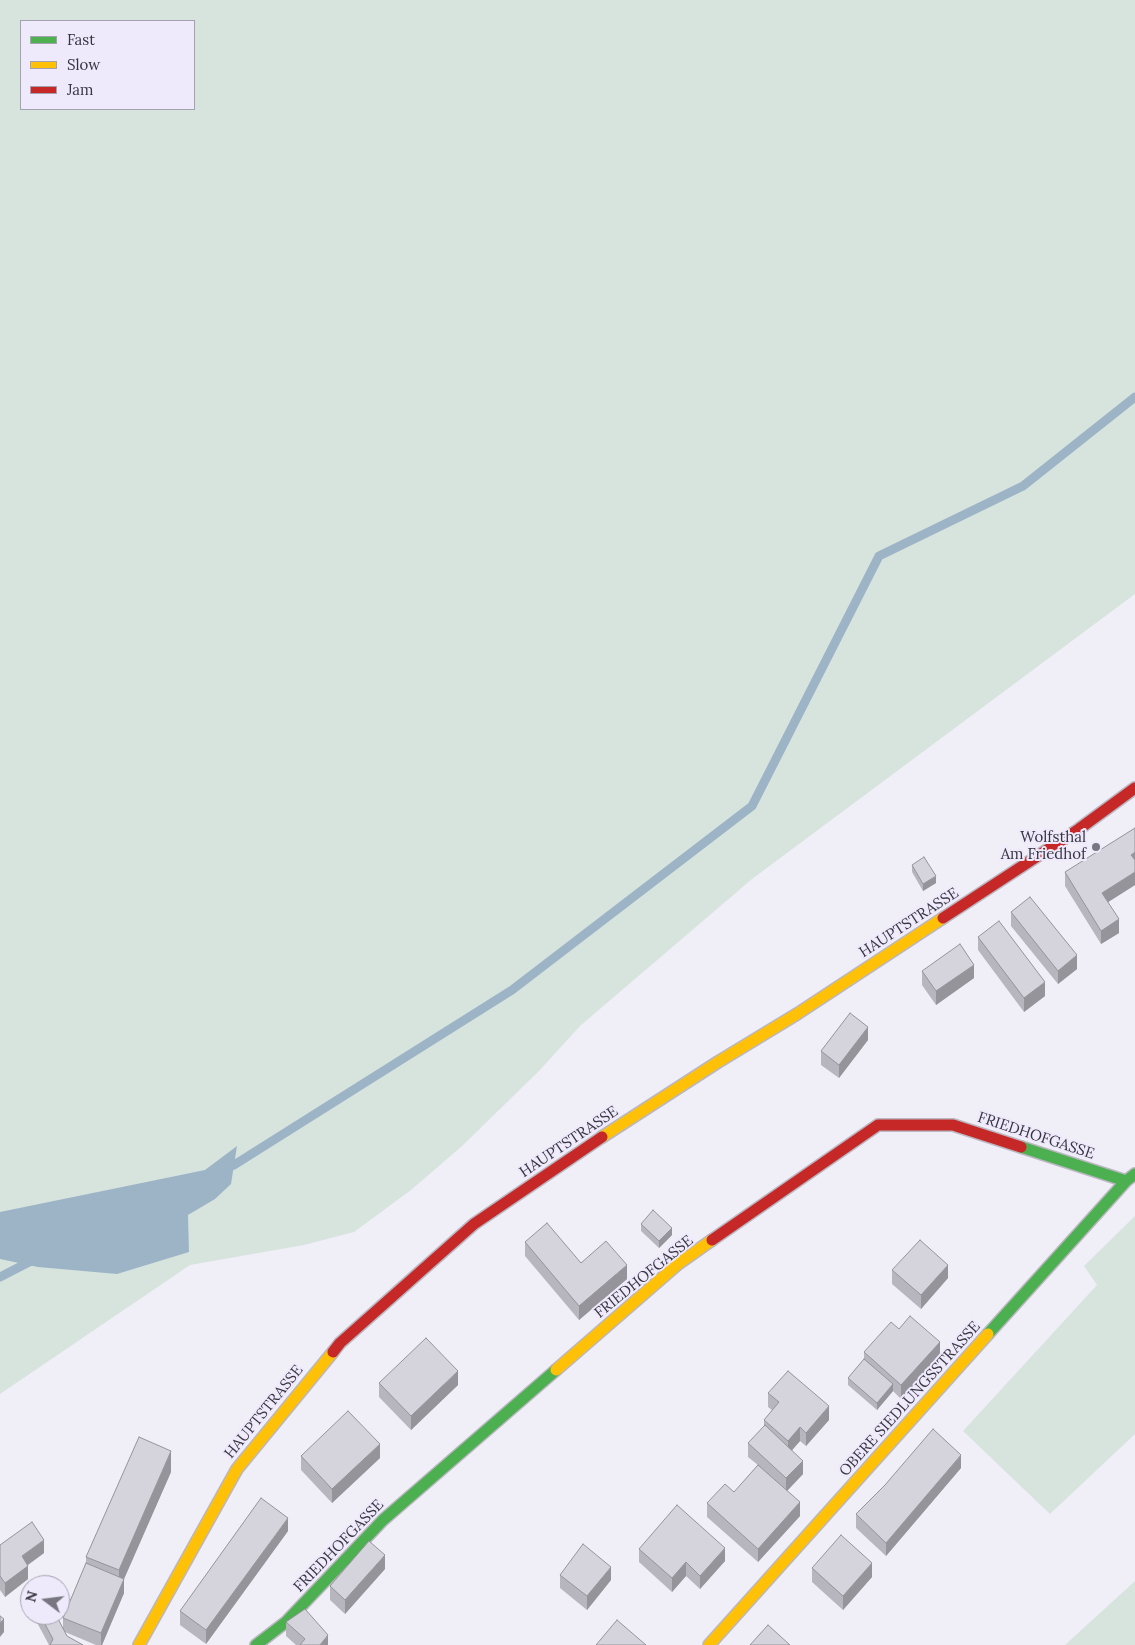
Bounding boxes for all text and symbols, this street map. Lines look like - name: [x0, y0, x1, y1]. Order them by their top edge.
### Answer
- legend: [20, 20, 195, 110]
- text: Fast: [67, 30, 95, 49]
- text: Slow: [67, 55, 100, 74]
- text: Jam: [67, 80, 94, 99]
- place label: Wolfsthal Am Friedhof: [1001, 829, 1086, 864]
- marker: Wolfsthal Am Friedhof: [1090, 841, 1102, 853]
- street label: HAUPTSTRASSE: [856, 884, 962, 962]
- street label: HAUPTSTRASSE: [516, 1102, 622, 1182]
- street label: FRIEDHOFGASSE: [975, 1109, 1097, 1163]
- street label: FRIEDHOFGASSE: [591, 1232, 697, 1322]
- street label: OBERE SIEDLUNGSSTRASSE: [836, 1318, 984, 1480]
- street label: HAUPTSTRASSE: [221, 1362, 307, 1462]
- street label: FRIEDHOFGASSE: [290, 1496, 388, 1596]
- north arrow: [20, 1575, 70, 1625]
- text: N: [21, 1589, 42, 1604]

